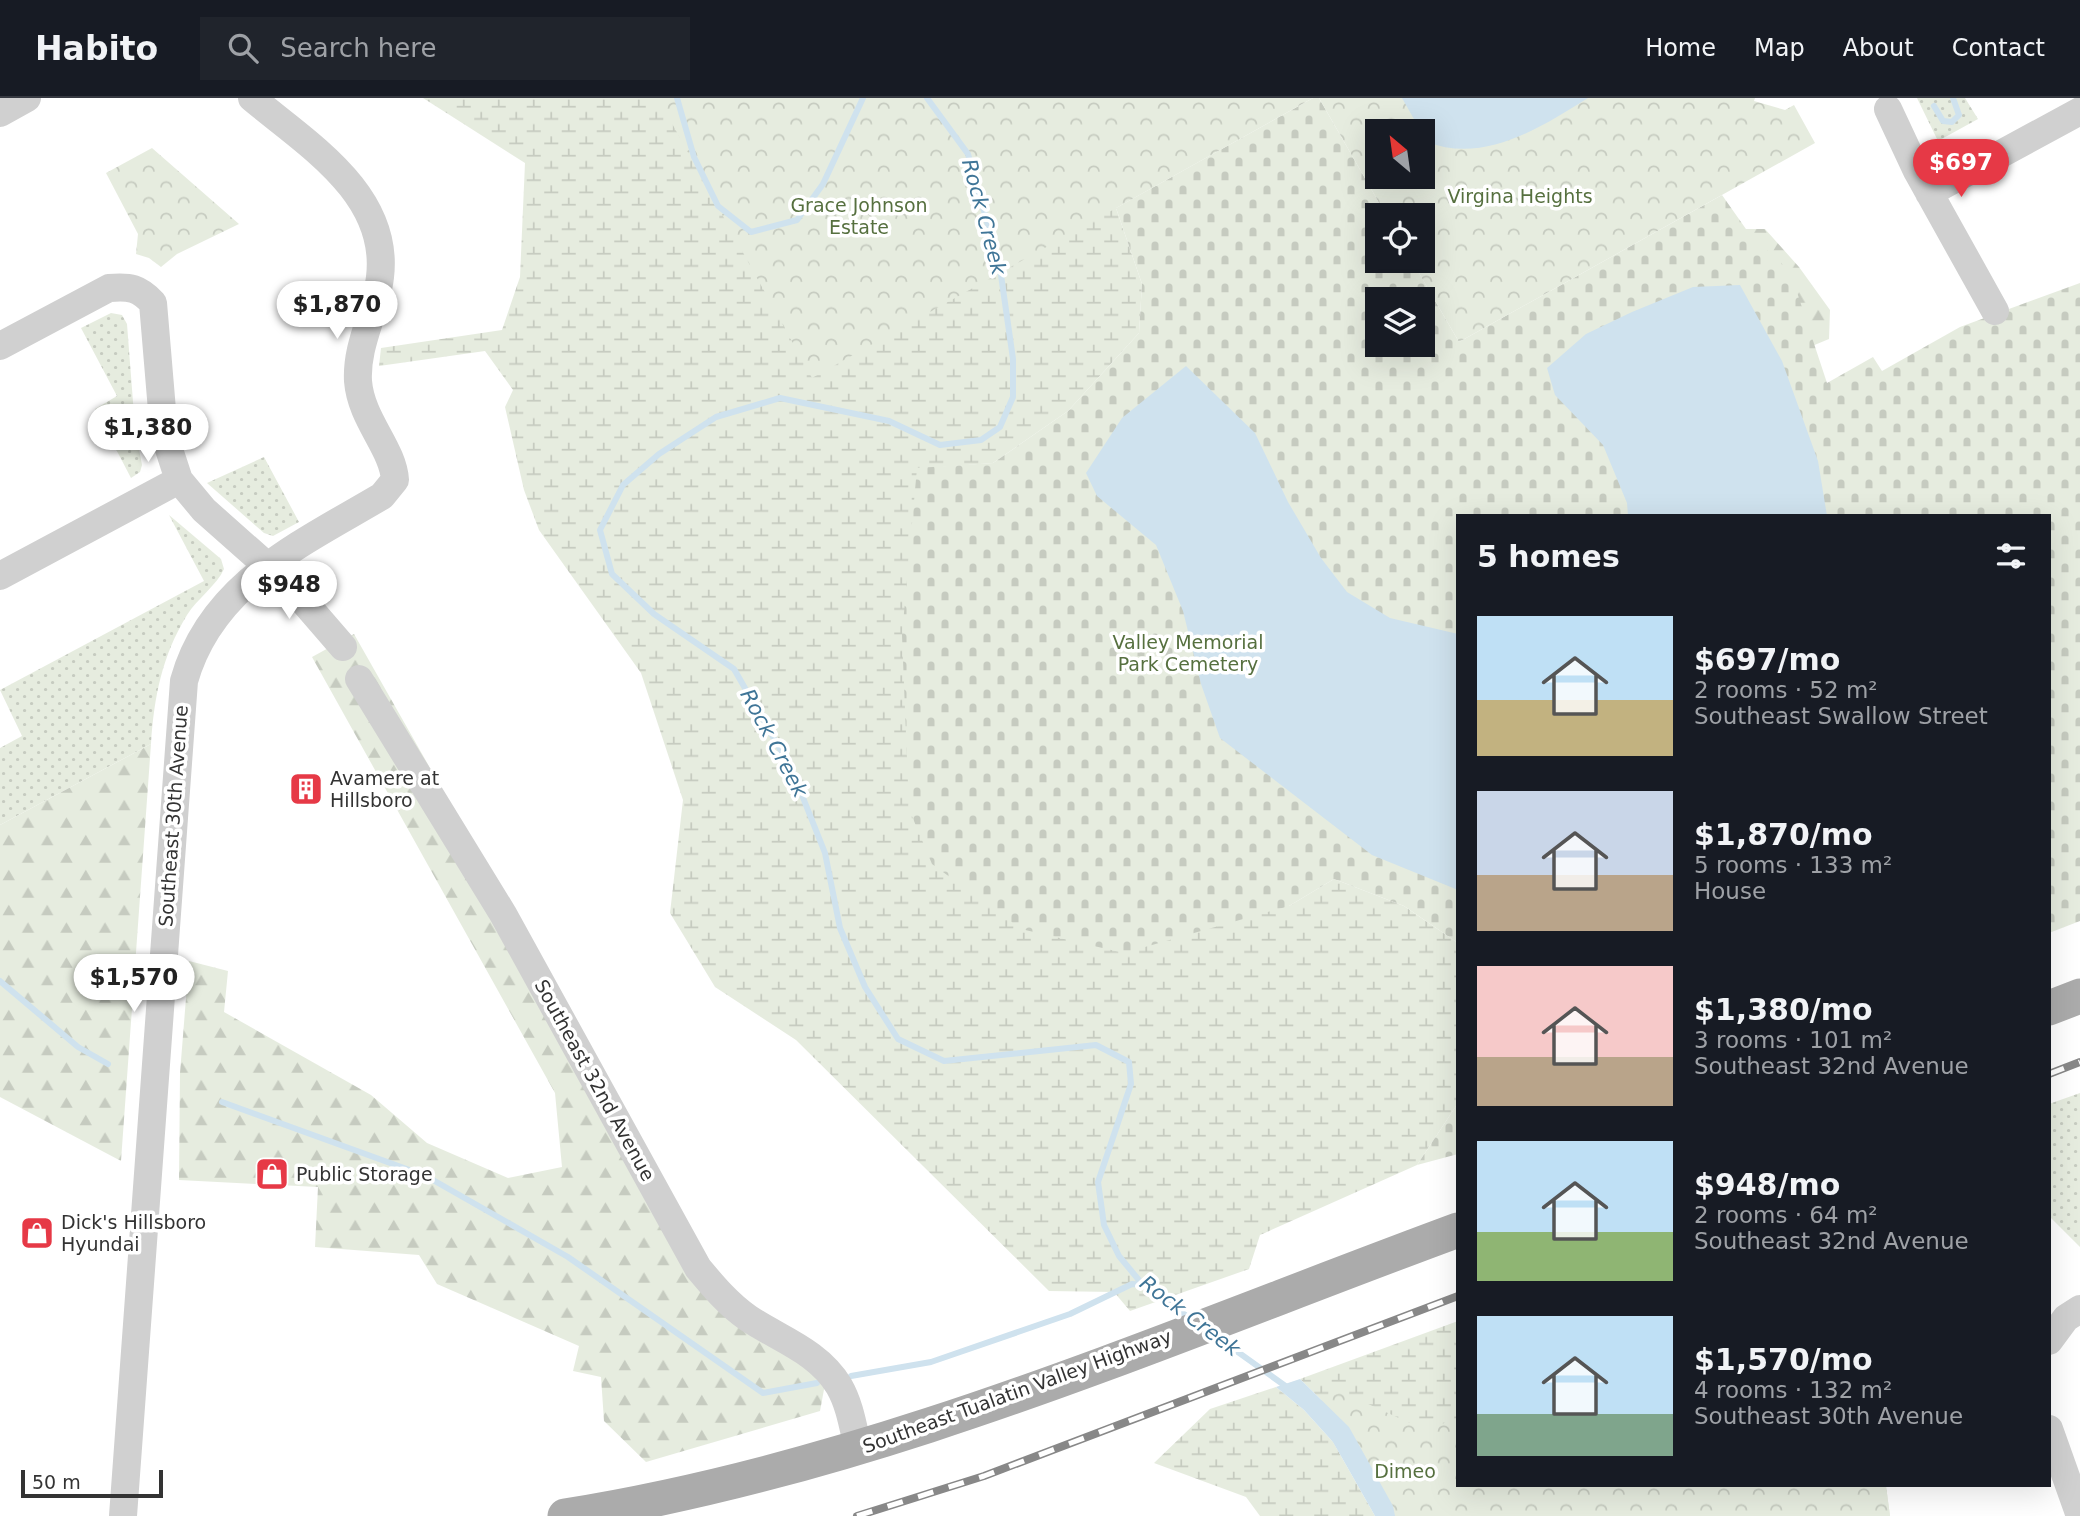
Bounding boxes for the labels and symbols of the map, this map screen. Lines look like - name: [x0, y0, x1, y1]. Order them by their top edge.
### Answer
- north arrow: [1365, 119, 1435, 189]
- pin: $697: [1920, 140, 2002, 199]
- water label: Rock Creek: [957, 156, 1011, 278]
- park label: Virgina Heights: [1447, 185, 1593, 207]
- park label: Grace Johnson Estate: [790, 194, 928, 238]
- pin: $1,870: [280, 282, 394, 341]
- pin: $1,380: [91, 404, 205, 464]
- pin: $948: [248, 561, 330, 621]
- park label: Valley Memorial Park Cemetery: [1113, 631, 1263, 675]
- water label: Rock Creek: [735, 685, 813, 802]
- street label: Southeast 30th Avenue: [154, 704, 192, 928]
- place label: Avamere at Hillsboro: [330, 767, 439, 811]
- building icon: Avamere at Hillsboro: [287, 770, 325, 808]
- pin: $1,570: [77, 954, 191, 1014]
- street label: Southeast 32nd Avenue: [530, 975, 660, 1185]
- shop icon: Public Storage: [253, 1155, 291, 1193]
- place label: Public Storage: [296, 1163, 433, 1185]
- place label: Dick's Hillsboro Hyundai: [61, 1211, 206, 1255]
- shop icon: Dick's Hillsboro Hyundai: [18, 1214, 56, 1252]
- water label: Rock Creek: [1135, 1271, 1245, 1362]
- street label: Southeast Tualatin Valley Highway: [860, 1325, 1174, 1457]
- park label: Dimeo: [1374, 1460, 1436, 1482]
- scale bar: [21, 1467, 163, 1499]

